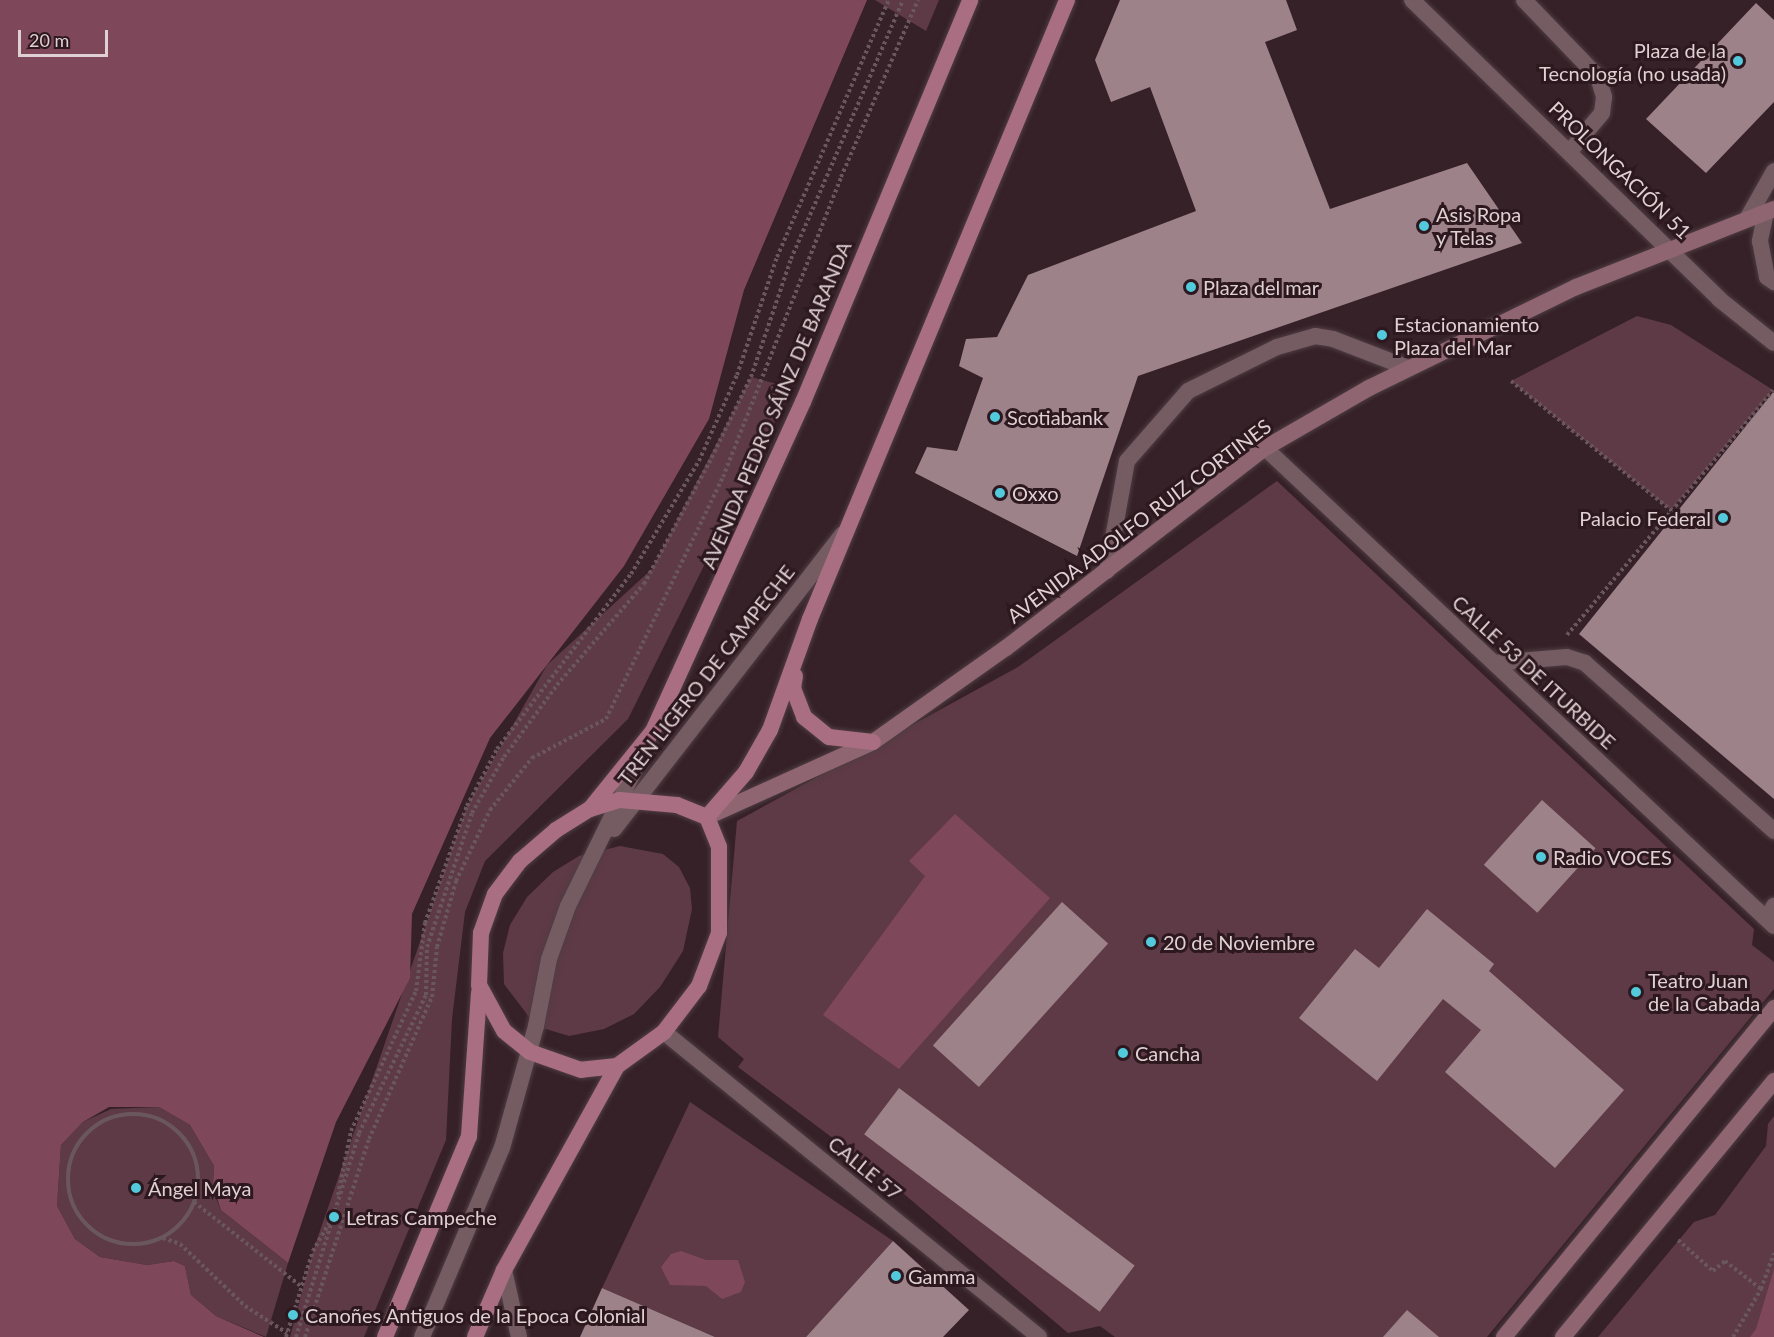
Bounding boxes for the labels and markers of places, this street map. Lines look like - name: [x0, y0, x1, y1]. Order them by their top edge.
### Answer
- place label: Plaza de la Tecnología (no usada): [1539, 38, 1726, 85]
- marker: Plaza de la Tecnología (no usada): [1731, 54, 1745, 68]
- place label: Asis Ropa y Telas: [1436, 202, 1521, 249]
- marker: Asis Ropa y Telas: [1417, 219, 1431, 233]
- place label: Plaza del mar: [1203, 275, 1319, 299]
- marker: Plaza del mar: [1184, 280, 1198, 294]
- place label: Estacionamiento Plaza del Mar: [1394, 312, 1539, 359]
- marker: Estacionamiento Plaza del Mar: [1375, 328, 1389, 342]
- place label: Scotiabank: [1007, 405, 1103, 429]
- marker: Scotiabank: [988, 410, 1002, 424]
- place label: Oxxo: [1012, 481, 1059, 505]
- marker: Oxxo: [993, 486, 1007, 500]
- place label: Palacio Federal: [1579, 506, 1711, 530]
- marker: Palacio Federal: [1716, 511, 1730, 525]
- place label: Radio VOCES: [1553, 845, 1673, 869]
- marker: Radio VOCES: [1534, 850, 1548, 864]
- place label: 20 de Noviembre: [1163, 930, 1315, 954]
- marker: 20 de Noviembre: [1144, 935, 1158, 949]
- place label: Teatro Juan de la Cabada: [1648, 969, 1760, 1016]
- marker: Teatro Juan de la Cabada: [1629, 985, 1643, 999]
- place label: Cancha: [1135, 1041, 1200, 1065]
- marker: Cancha: [1116, 1046, 1130, 1060]
- place label: Ángel Maya: [148, 1176, 251, 1200]
- marker: Ángel Maya: [129, 1181, 143, 1195]
- place label: Letras Campeche: [346, 1205, 497, 1229]
- marker: Letras Campeche: [327, 1210, 341, 1224]
- place label: Gamma: [908, 1264, 975, 1288]
- marker: Gamma: [889, 1269, 903, 1283]
- place label: Canoñes Antiguos de la Epoca Colonial: [305, 1303, 646, 1327]
- marker: Canoñes Antiguos de la Epoca Colonial: [286, 1308, 300, 1322]

